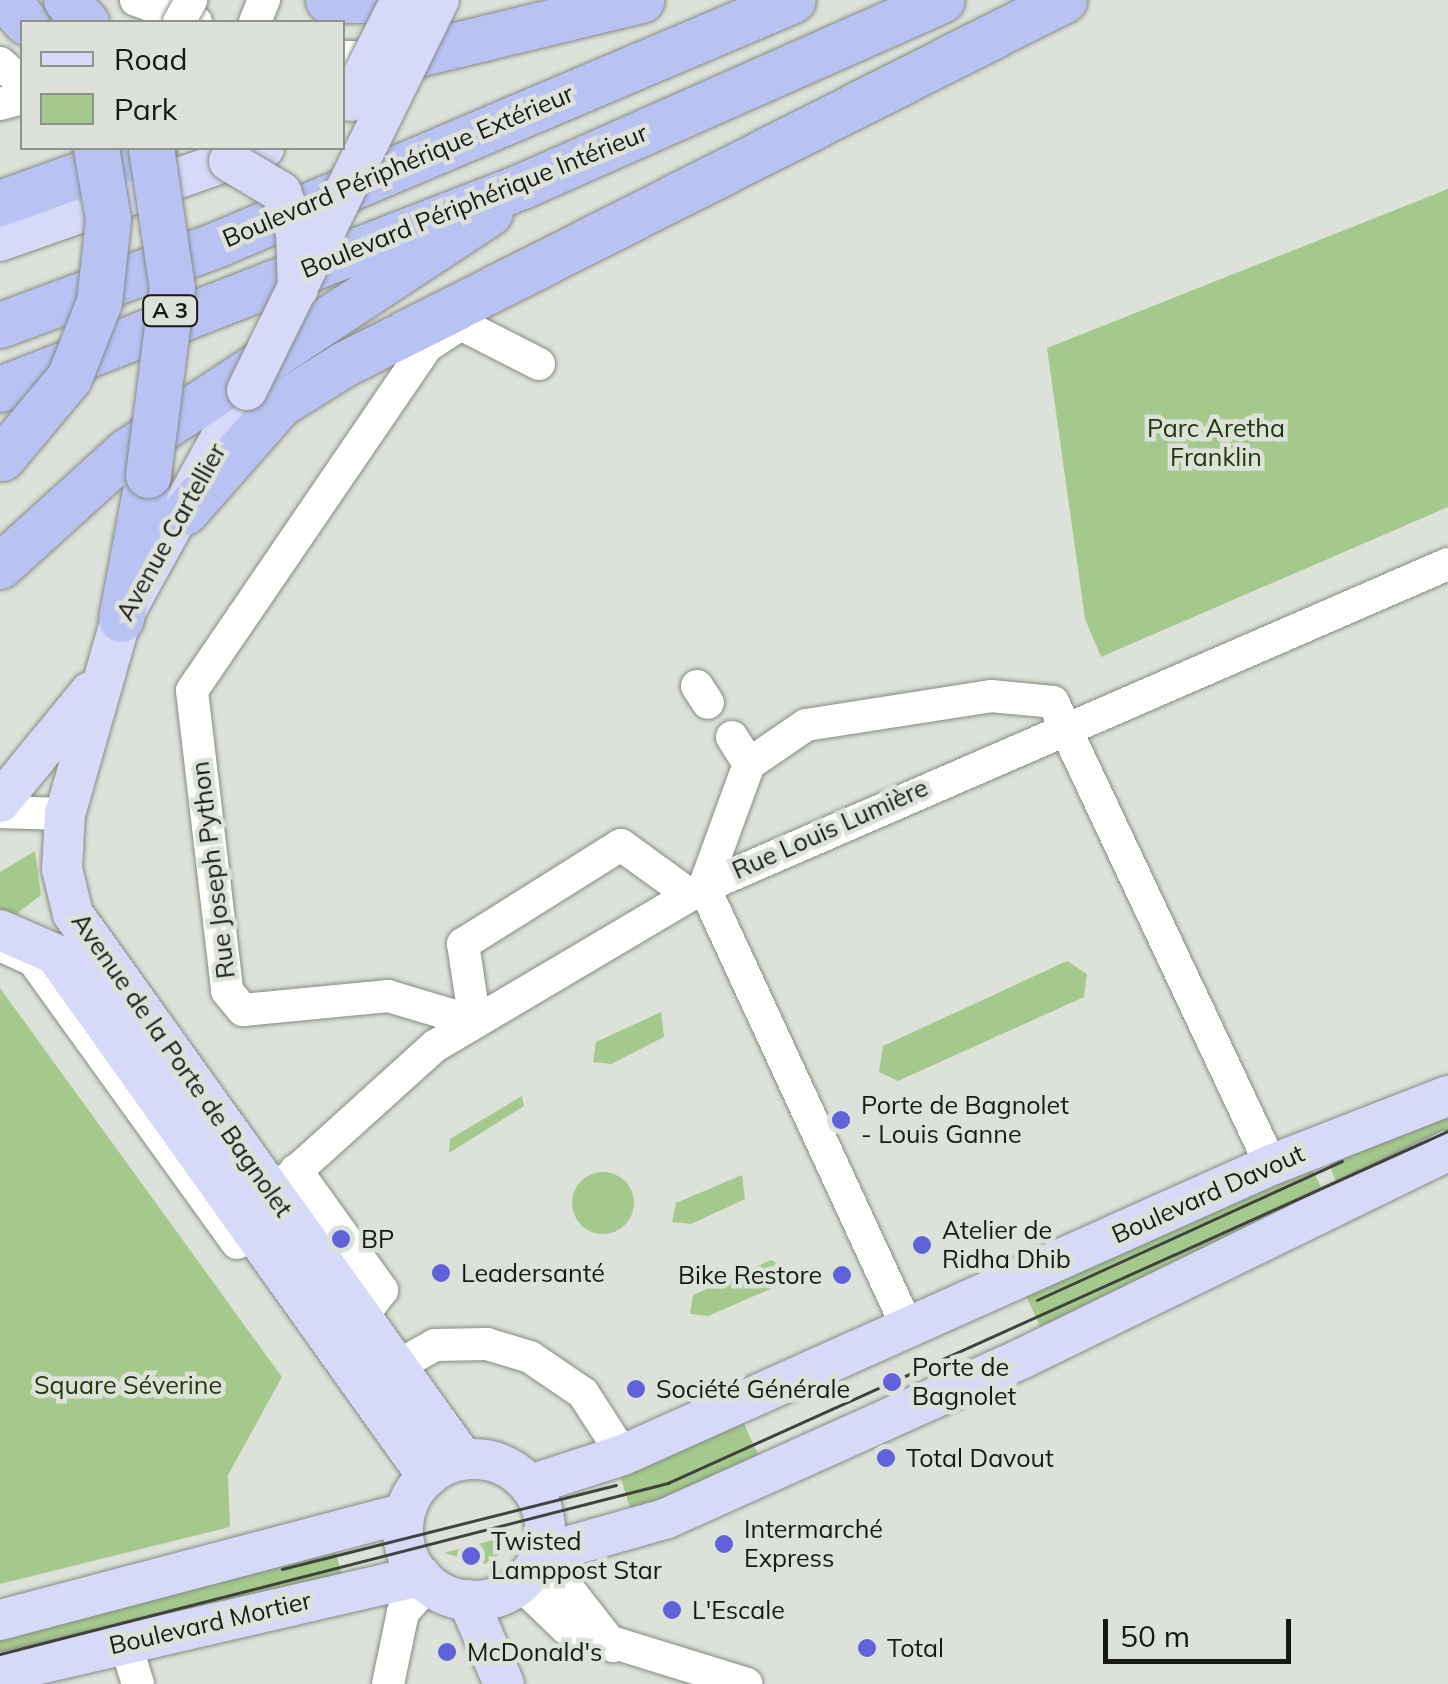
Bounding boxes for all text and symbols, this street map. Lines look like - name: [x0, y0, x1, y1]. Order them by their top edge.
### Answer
- legend: [20, 20, 345, 150]
- text: Road: [114, 40, 188, 78]
- street label: Boulevard Périphérique Extérieur: [218, 78, 578, 254]
- text: Park: [114, 90, 177, 128]
- street label: Boulevard Périphérique Intérieur: [296, 118, 652, 284]
- road number: A 3: [140, 294, 200, 328]
- park label: Parc Aretha Franklin: [1147, 414, 1285, 473]
- street label: Avenue Cartellier: [110, 438, 232, 626]
- street label: Rue Joseph Python: [185, 760, 241, 980]
- street label: Rue Louis Lumière: [728, 772, 932, 886]
- street label: Avenue de la Porte de Bagnolet: [65, 907, 299, 1223]
- place label: Porte de Bagnolet - Louis Ganne: [861, 1091, 1069, 1150]
- marker: Porte de Bagnolet - Louis Ganne: [830, 1109, 852, 1131]
- street label: Boulevard Davout: [1107, 1138, 1309, 1250]
- place label: Atelier de Ridha Dhib: [942, 1216, 1071, 1275]
- place label: BP: [361, 1224, 394, 1254]
- marker: BP: [330, 1228, 352, 1250]
- marker: Atelier de Ridha Dhib: [911, 1234, 933, 1256]
- place label: Leadersanté: [461, 1258, 605, 1288]
- place label: Bike Restore: [678, 1260, 822, 1290]
- marker: Leadersanté: [430, 1262, 452, 1284]
- marker: Bike Restore: [831, 1264, 853, 1286]
- place label: Porte de Bagnolet: [912, 1353, 1016, 1412]
- park label: Square Séverine: [34, 1370, 222, 1400]
- marker: Porte de Bagnolet: [881, 1371, 903, 1393]
- place label: Société Générale: [656, 1374, 850, 1404]
- marker: Société Générale: [625, 1378, 647, 1400]
- place label: Total Davout: [906, 1443, 1054, 1473]
- marker: Total Davout: [875, 1447, 897, 1469]
- place label: Intermarché Express: [744, 1515, 883, 1574]
- place label: Twisted Lamppost Star: [491, 1527, 662, 1586]
- marker: Intermarché Express: [713, 1533, 735, 1555]
- marker: Twisted Lamppost Star: [460, 1545, 482, 1567]
- street label: Boulevard Mortier: [106, 1585, 314, 1661]
- place label: L'Escale: [692, 1595, 785, 1625]
- marker: L'Escale: [661, 1599, 683, 1621]
- scale bar: [1108, 1599, 1296, 1661]
- text: 50 m: [1120, 1617, 1190, 1655]
- place label: Total: [887, 1633, 944, 1663]
- place label: McDonald's: [467, 1637, 602, 1667]
- marker: Total: [856, 1637, 878, 1659]
- marker: McDonald's: [436, 1641, 458, 1663]

